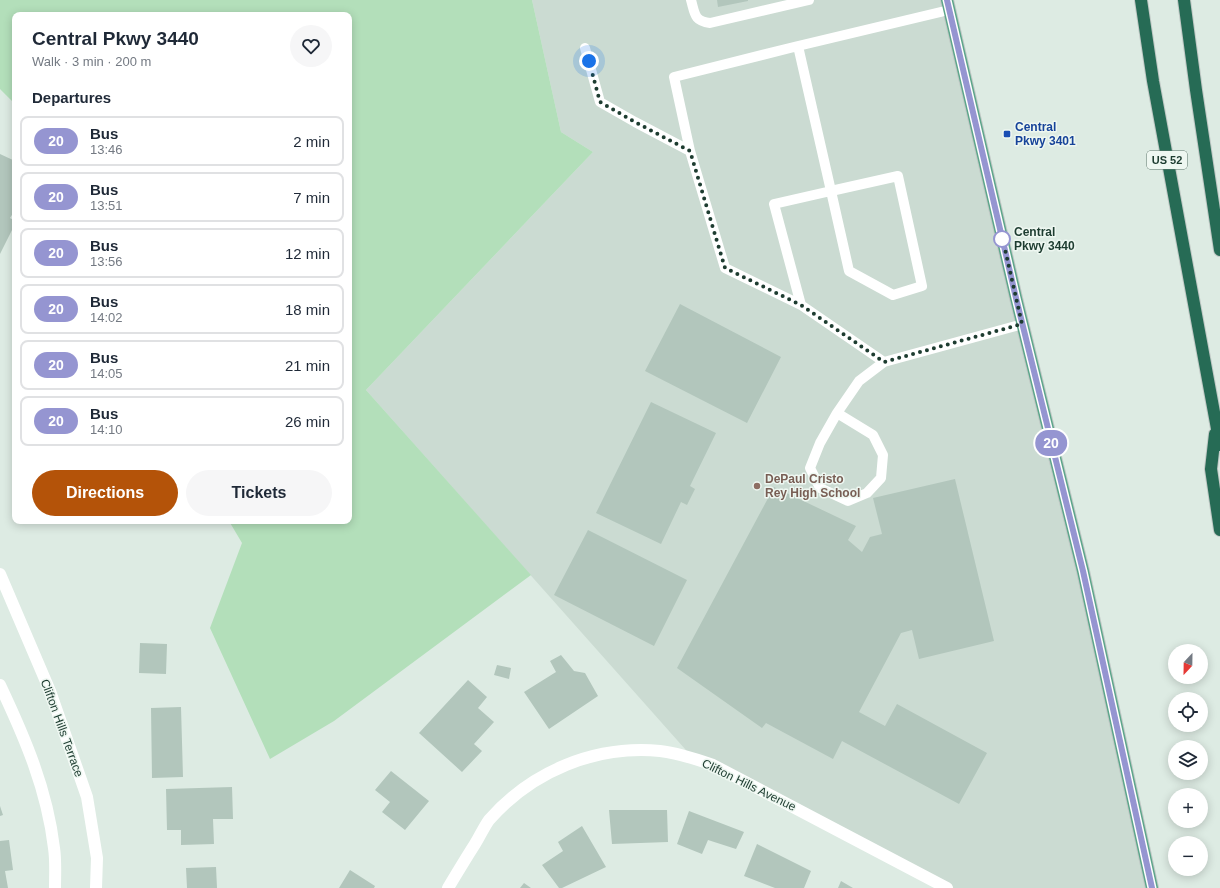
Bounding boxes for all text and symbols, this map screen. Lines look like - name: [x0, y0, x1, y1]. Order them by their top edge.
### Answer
- button: heart: [290, 25, 332, 67]
- text: Central Pkwy 3440: [32, 28, 199, 49]
- your location: [579, 51, 599, 71]
- text: Walk · 3 min · 200 m: [32, 54, 151, 69]
- text: Departures: [32, 89, 111, 106]
- place label: Central Pkwy 3401: [1015, 120, 1076, 148]
- text: Bus: [90, 125, 118, 142]
- marker: Central Pkwy 3401: [1002, 129, 1012, 139]
- text: 20: [48, 133, 64, 149]
- text: 2 min: [293, 133, 330, 150]
- text: 13:46: [90, 142, 123, 157]
- road number: US 52: [1147, 151, 1187, 169]
- text: Bus: [90, 181, 118, 198]
- text: 20: [48, 189, 64, 205]
- text: 7 min: [293, 189, 330, 206]
- text: 13:51: [90, 198, 123, 213]
- place label: Central Pkwy 3440: [1014, 225, 1075, 253]
- marker: Central Pkwy 3440: [993, 230, 1011, 248]
- text: Bus: [90, 237, 118, 254]
- text: 20: [48, 245, 64, 261]
- text: 12 min: [285, 245, 330, 262]
- text: 13:56: [90, 254, 123, 269]
- text: Bus: [90, 293, 118, 310]
- text: 20: [48, 301, 64, 317]
- text: 18 min: [285, 301, 330, 318]
- text: 14:02: [90, 310, 123, 325]
- text: Bus: [90, 349, 118, 366]
- text: 20: [48, 357, 64, 373]
- text: 21 min: [285, 357, 330, 374]
- text: 14:05: [90, 366, 123, 381]
- text: Bus: [90, 405, 118, 422]
- text: 20: [48, 413, 64, 429]
- text: 26 min: [285, 413, 330, 430]
- text: 14:10: [90, 422, 123, 437]
- line badge: 20: [1033, 430, 1069, 456]
- text: 20: [1043, 435, 1059, 451]
- button: Directions: [32, 470, 178, 516]
- button: Tickets: [186, 470, 332, 516]
- place label: DePaul Cristo Rey High School: [765, 472, 860, 500]
- marker: DePaul Cristo Rey High School: [752, 481, 762, 491]
- north arrow: [1168, 644, 1208, 684]
- map controls: [1168, 644, 1208, 876]
- street label: Clifton Hills Terrace: [38, 677, 86, 779]
- button: locate: [1168, 692, 1208, 732]
- button: layers: [1168, 740, 1208, 780]
- street label: Clifton Hills Avenue: [700, 756, 799, 814]
- button: +: [1168, 788, 1208, 828]
- button: −: [1168, 836, 1208, 876]

